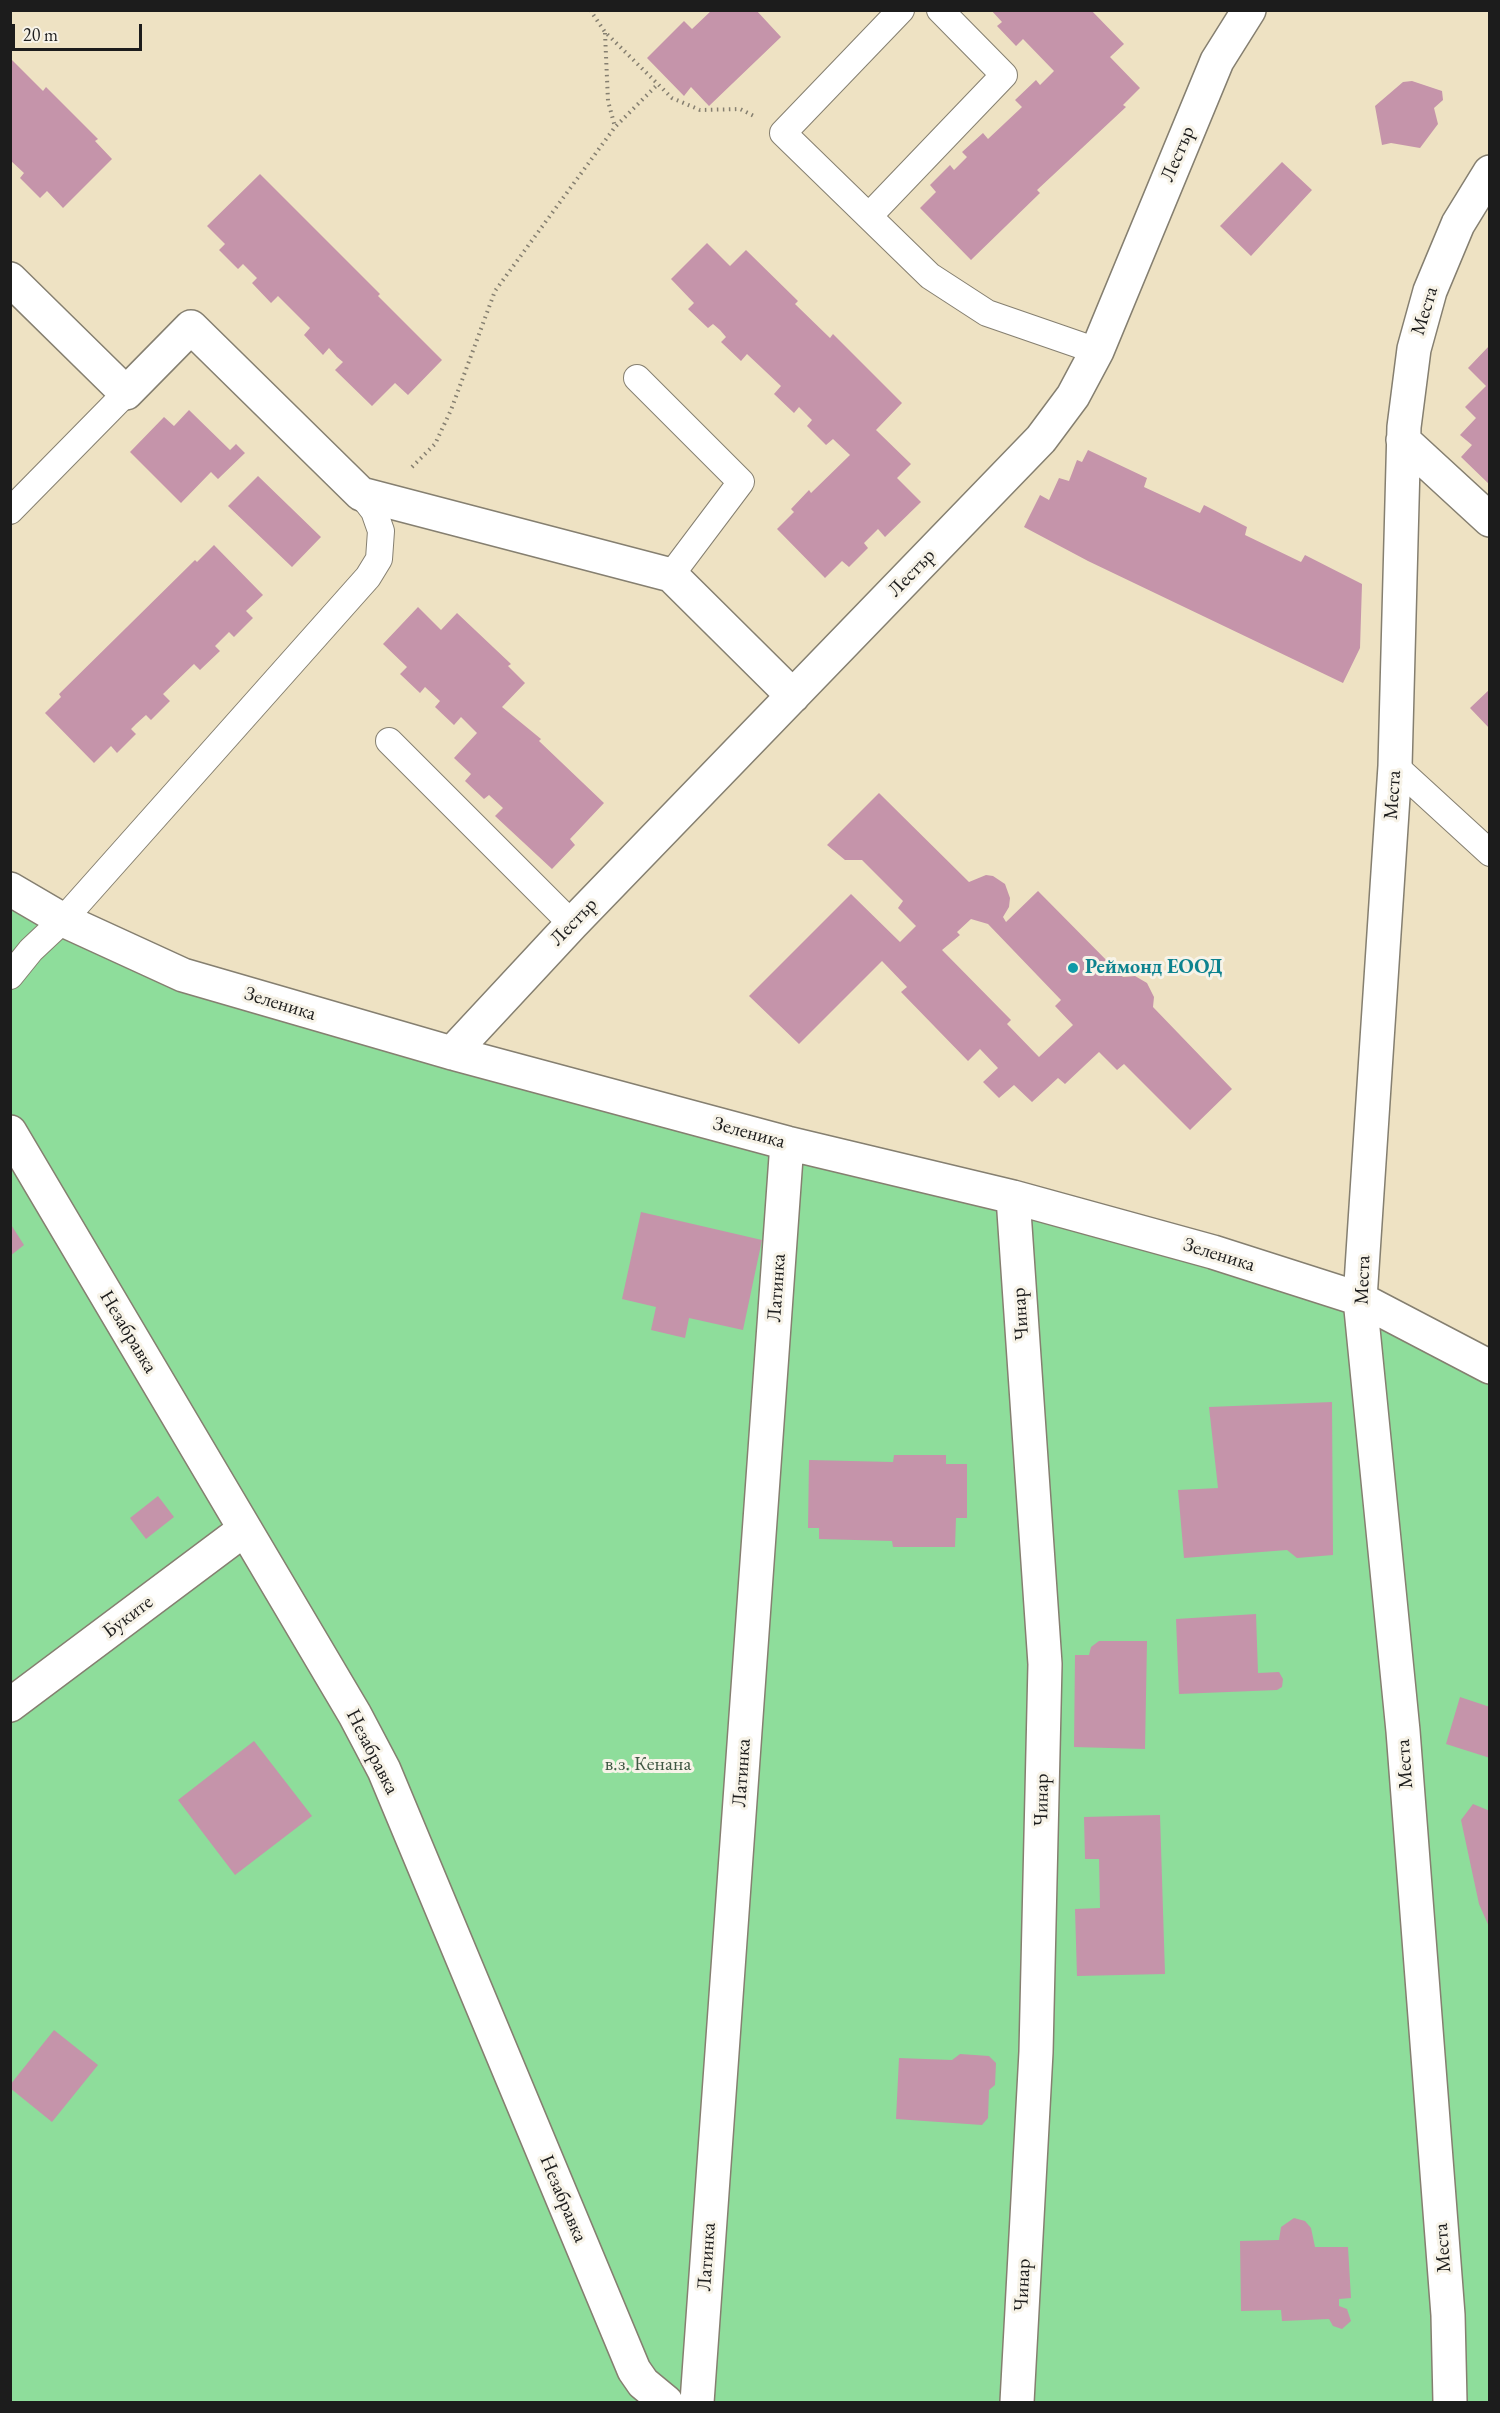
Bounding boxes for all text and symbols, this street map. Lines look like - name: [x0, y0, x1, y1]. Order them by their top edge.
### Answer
- scale bar: [15, 12, 146, 50]
- text: 20 m: [23, 23, 58, 46]
- street label: Лестър: [1156, 123, 1200, 185]
- street label: Места: [1406, 284, 1444, 338]
- street label: Лестър: [883, 544, 941, 602]
- street label: Места: [1379, 769, 1407, 821]
- street label: Лестър: [545, 893, 603, 951]
- place label: Реймонд ЕООД: [1085, 956, 1222, 980]
- marker: Реймонд ЕООД: [1066, 961, 1080, 975]
- street label: Зеленика: [241, 982, 319, 1026]
- street label: Зеленика: [710, 1112, 788, 1154]
- street label: Зеленика: [1180, 1233, 1258, 1277]
- street label: Латинка: [763, 1253, 791, 1323]
- street label: Места: [1350, 1255, 1376, 1305]
- street label: Незабравка: [94, 1286, 162, 1378]
- street label: Чинар: [1007, 1287, 1035, 1341]
- street label: Буките: [98, 1590, 158, 1644]
- street label: Незабравка: [340, 1705, 404, 1799]
- street label: Латинка: [728, 1738, 756, 1808]
- street label: Места: [1391, 1738, 1419, 1790]
- park label: в.з. Кенана: [605, 1753, 691, 1777]
- street label: Чинар: [1030, 1773, 1054, 1827]
- street label: Незабравка: [534, 2152, 592, 2246]
- street label: Латинка: [693, 2222, 721, 2292]
- street label: Места: [1429, 2222, 1457, 2274]
- street label: Чинар: [1010, 2258, 1036, 2312]

